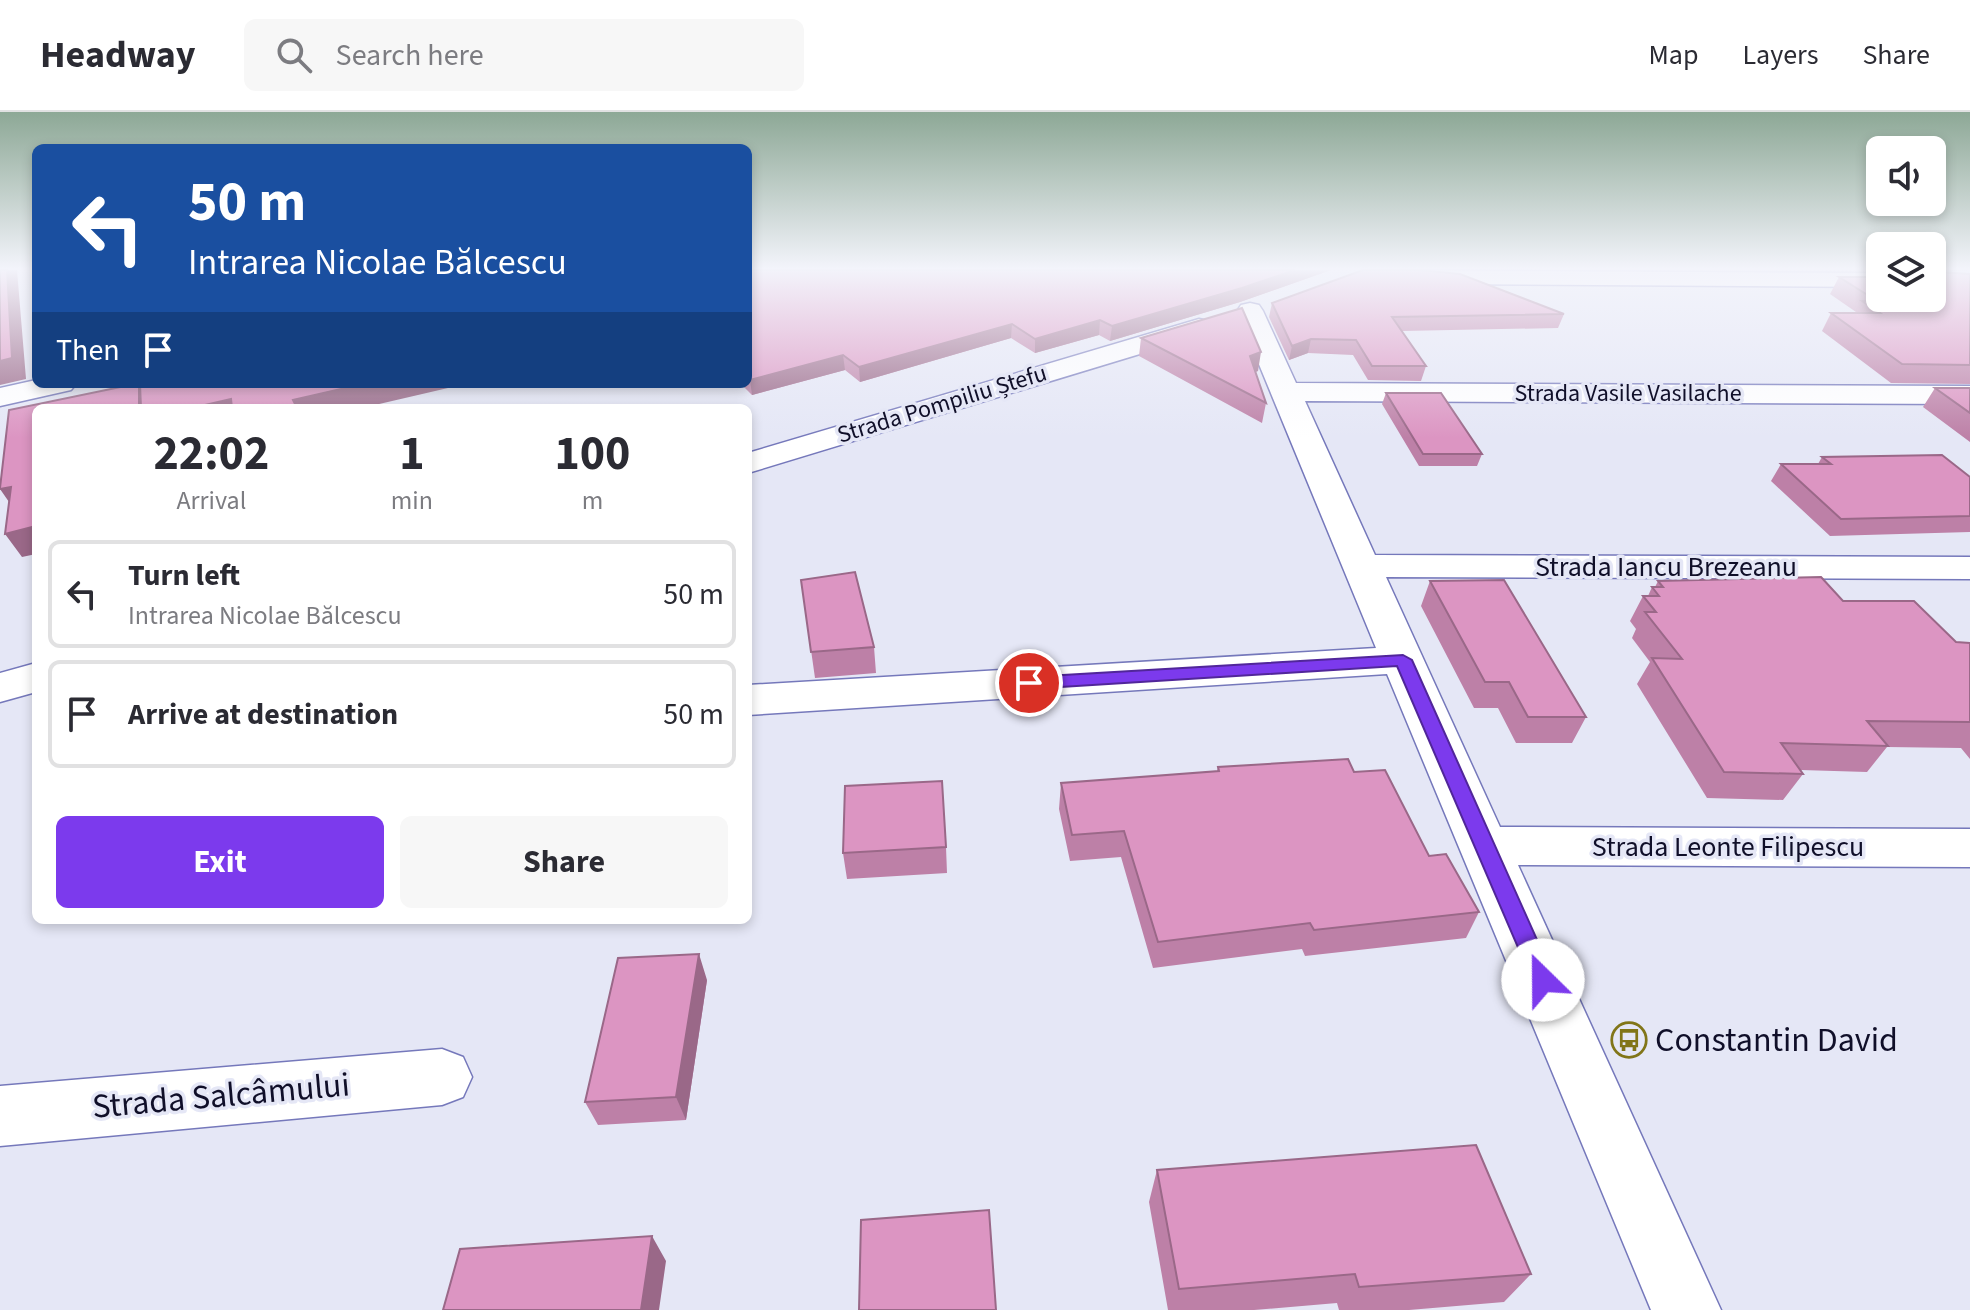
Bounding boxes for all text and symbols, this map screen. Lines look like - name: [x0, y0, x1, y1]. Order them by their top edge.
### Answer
- search box: [244, 19, 804, 91]
- text: Headway: [40, 28, 196, 82]
- icon: search: [272, 33, 316, 77]
- text: Search here: [336, 34, 484, 77]
- text: Map: [1648, 35, 1698, 75]
- text: Layers: [1742, 35, 1818, 75]
- text: Share: [1862, 35, 1930, 75]
- map controls: [1866, 136, 1946, 312]
- button: sound: [1866, 136, 1946, 216]
- text: 50 m: [188, 163, 306, 242]
- icon: left: [56, 176, 160, 280]
- button: layers: [1866, 232, 1946, 312]
- text: Intrarea Nicolae Bălcescu: [188, 237, 567, 288]
- icon: arrive: [136, 328, 180, 372]
- text: Then: [56, 329, 120, 372]
- street label: Strada Pompiliu Ștefu: [833, 355, 1051, 453]
- street label: Strada Vasile Vasilache: [1514, 376, 1742, 411]
- text: 22:02: [153, 420, 269, 488]
- text: 1: [399, 420, 425, 488]
- text: 100: [554, 420, 630, 488]
- text: Arrival: [176, 482, 246, 519]
- text: min: [391, 482, 433, 519]
- text: m: [582, 482, 603, 519]
- street label: Strada Iancu Brezeanu: [1535, 547, 1797, 587]
- text: Turn left: [128, 554, 240, 597]
- icon: left: [60, 572, 104, 616]
- text: 50 m: [663, 573, 724, 616]
- text: Intrarea Nicolae Bălcescu: [128, 597, 402, 634]
- pin: [995, 649, 1063, 717]
- icon: arrive: [1007, 661, 1051, 705]
- icon: arrive: [60, 692, 104, 736]
- text: Arrive at destination: [128, 693, 398, 736]
- text: 50 m: [663, 693, 724, 736]
- button: Exit: [56, 816, 384, 908]
- button: Share: [400, 816, 728, 908]
- street label: Strada Leonte Filipescu: [1592, 827, 1864, 867]
- position arrow: [1501, 938, 1585, 1022]
- place label: Constantin David: [1655, 1016, 1898, 1065]
- bus stop icon: Constantin David: [1610, 1021, 1648, 1059]
- street label: Strada Salcâmului: [90, 1060, 352, 1132]

